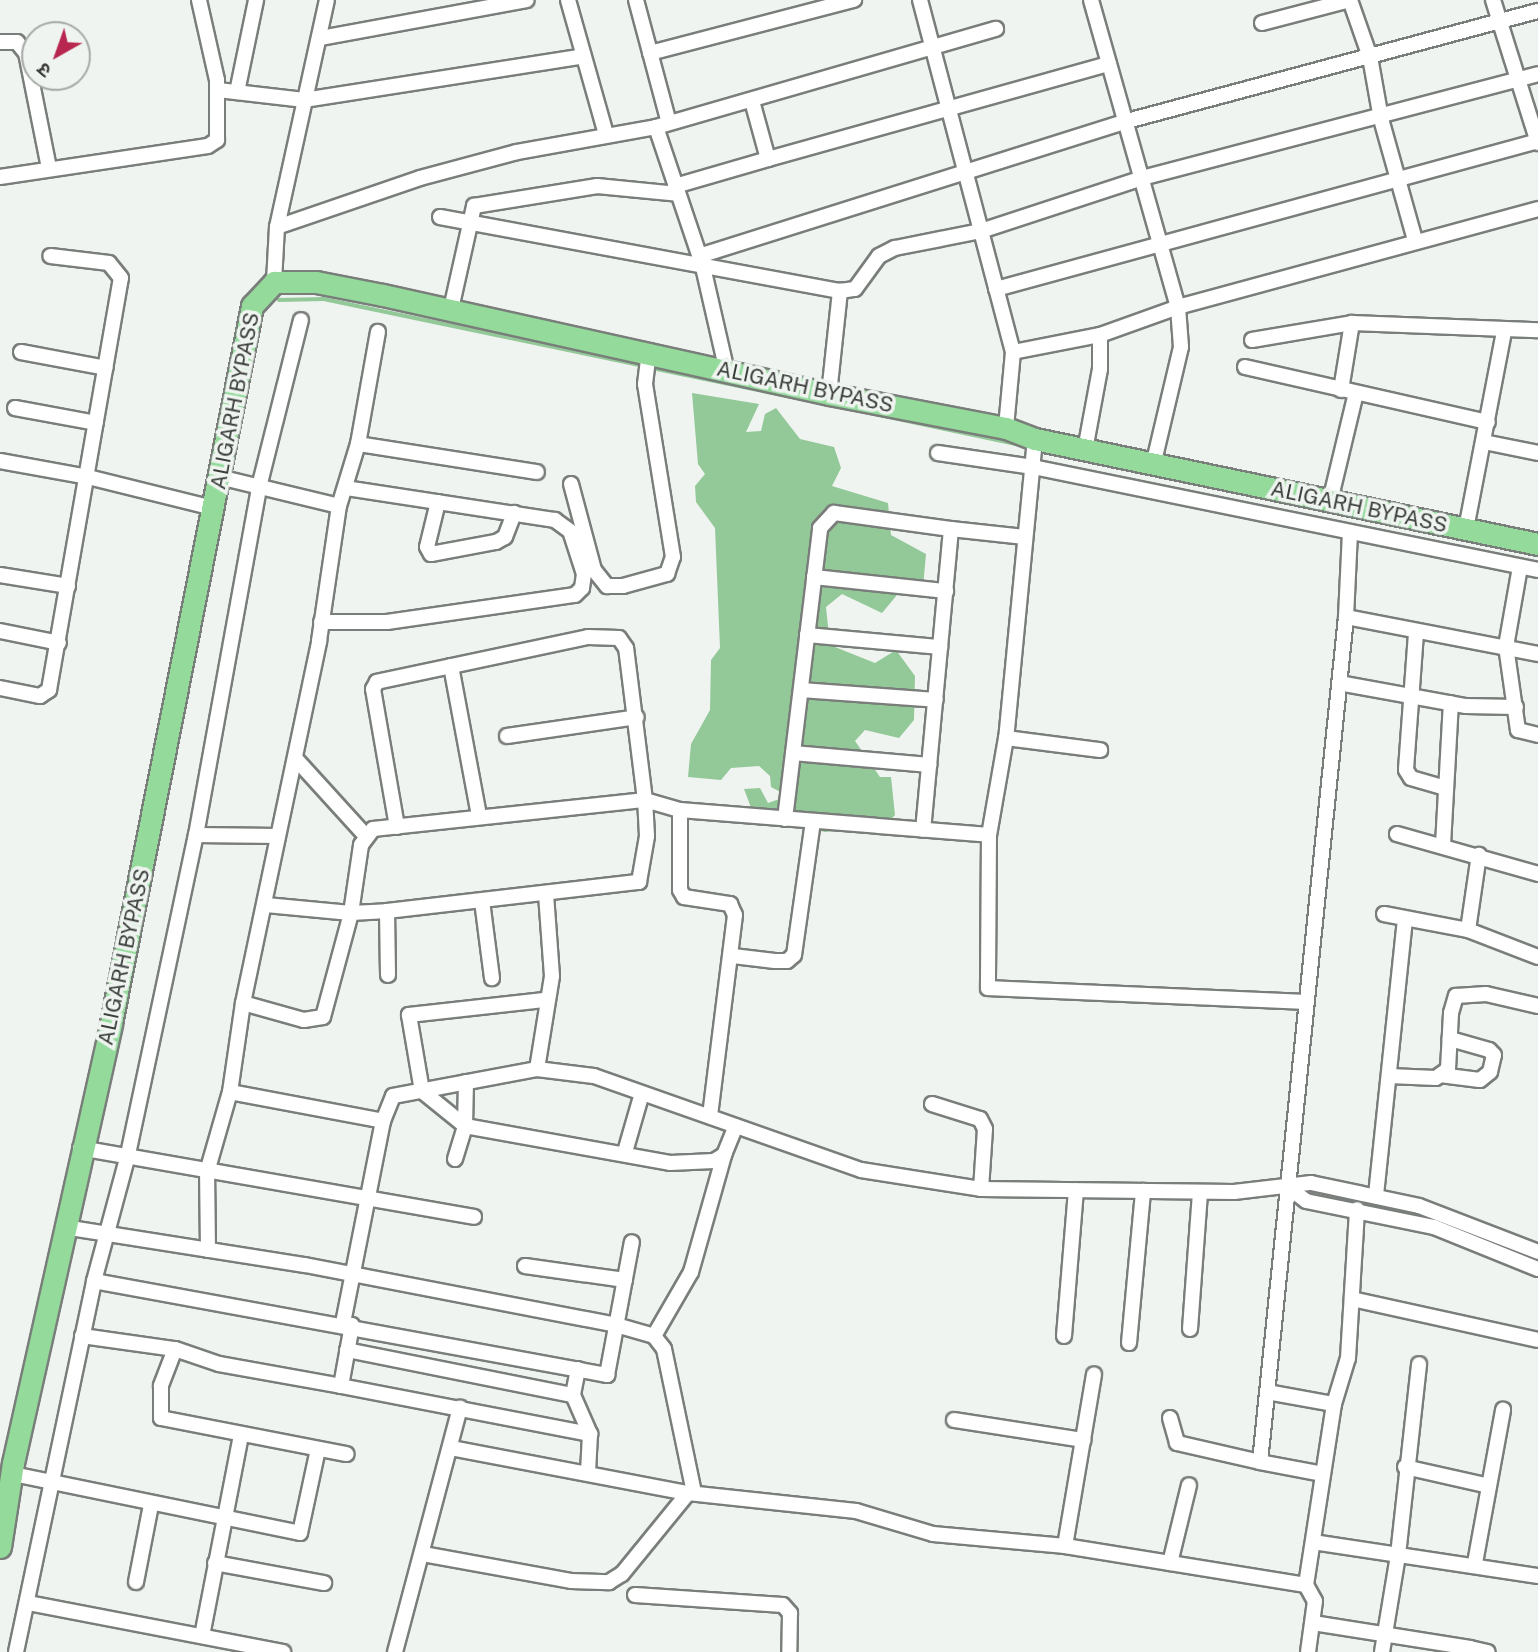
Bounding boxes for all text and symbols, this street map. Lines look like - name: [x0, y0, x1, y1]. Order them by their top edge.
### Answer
- north arrow: [21, 21, 91, 91]
- text: उ: [32, 59, 55, 83]
- street label: ALIGARH BYPASS: [205, 310, 265, 492]
- street label: ALIGARH BYPASS: [714, 356, 896, 418]
- street label: ALIGARH BYPASS: [1268, 476, 1450, 538]
- street label: ALIGARH BYPASS: [93, 866, 155, 1048]

